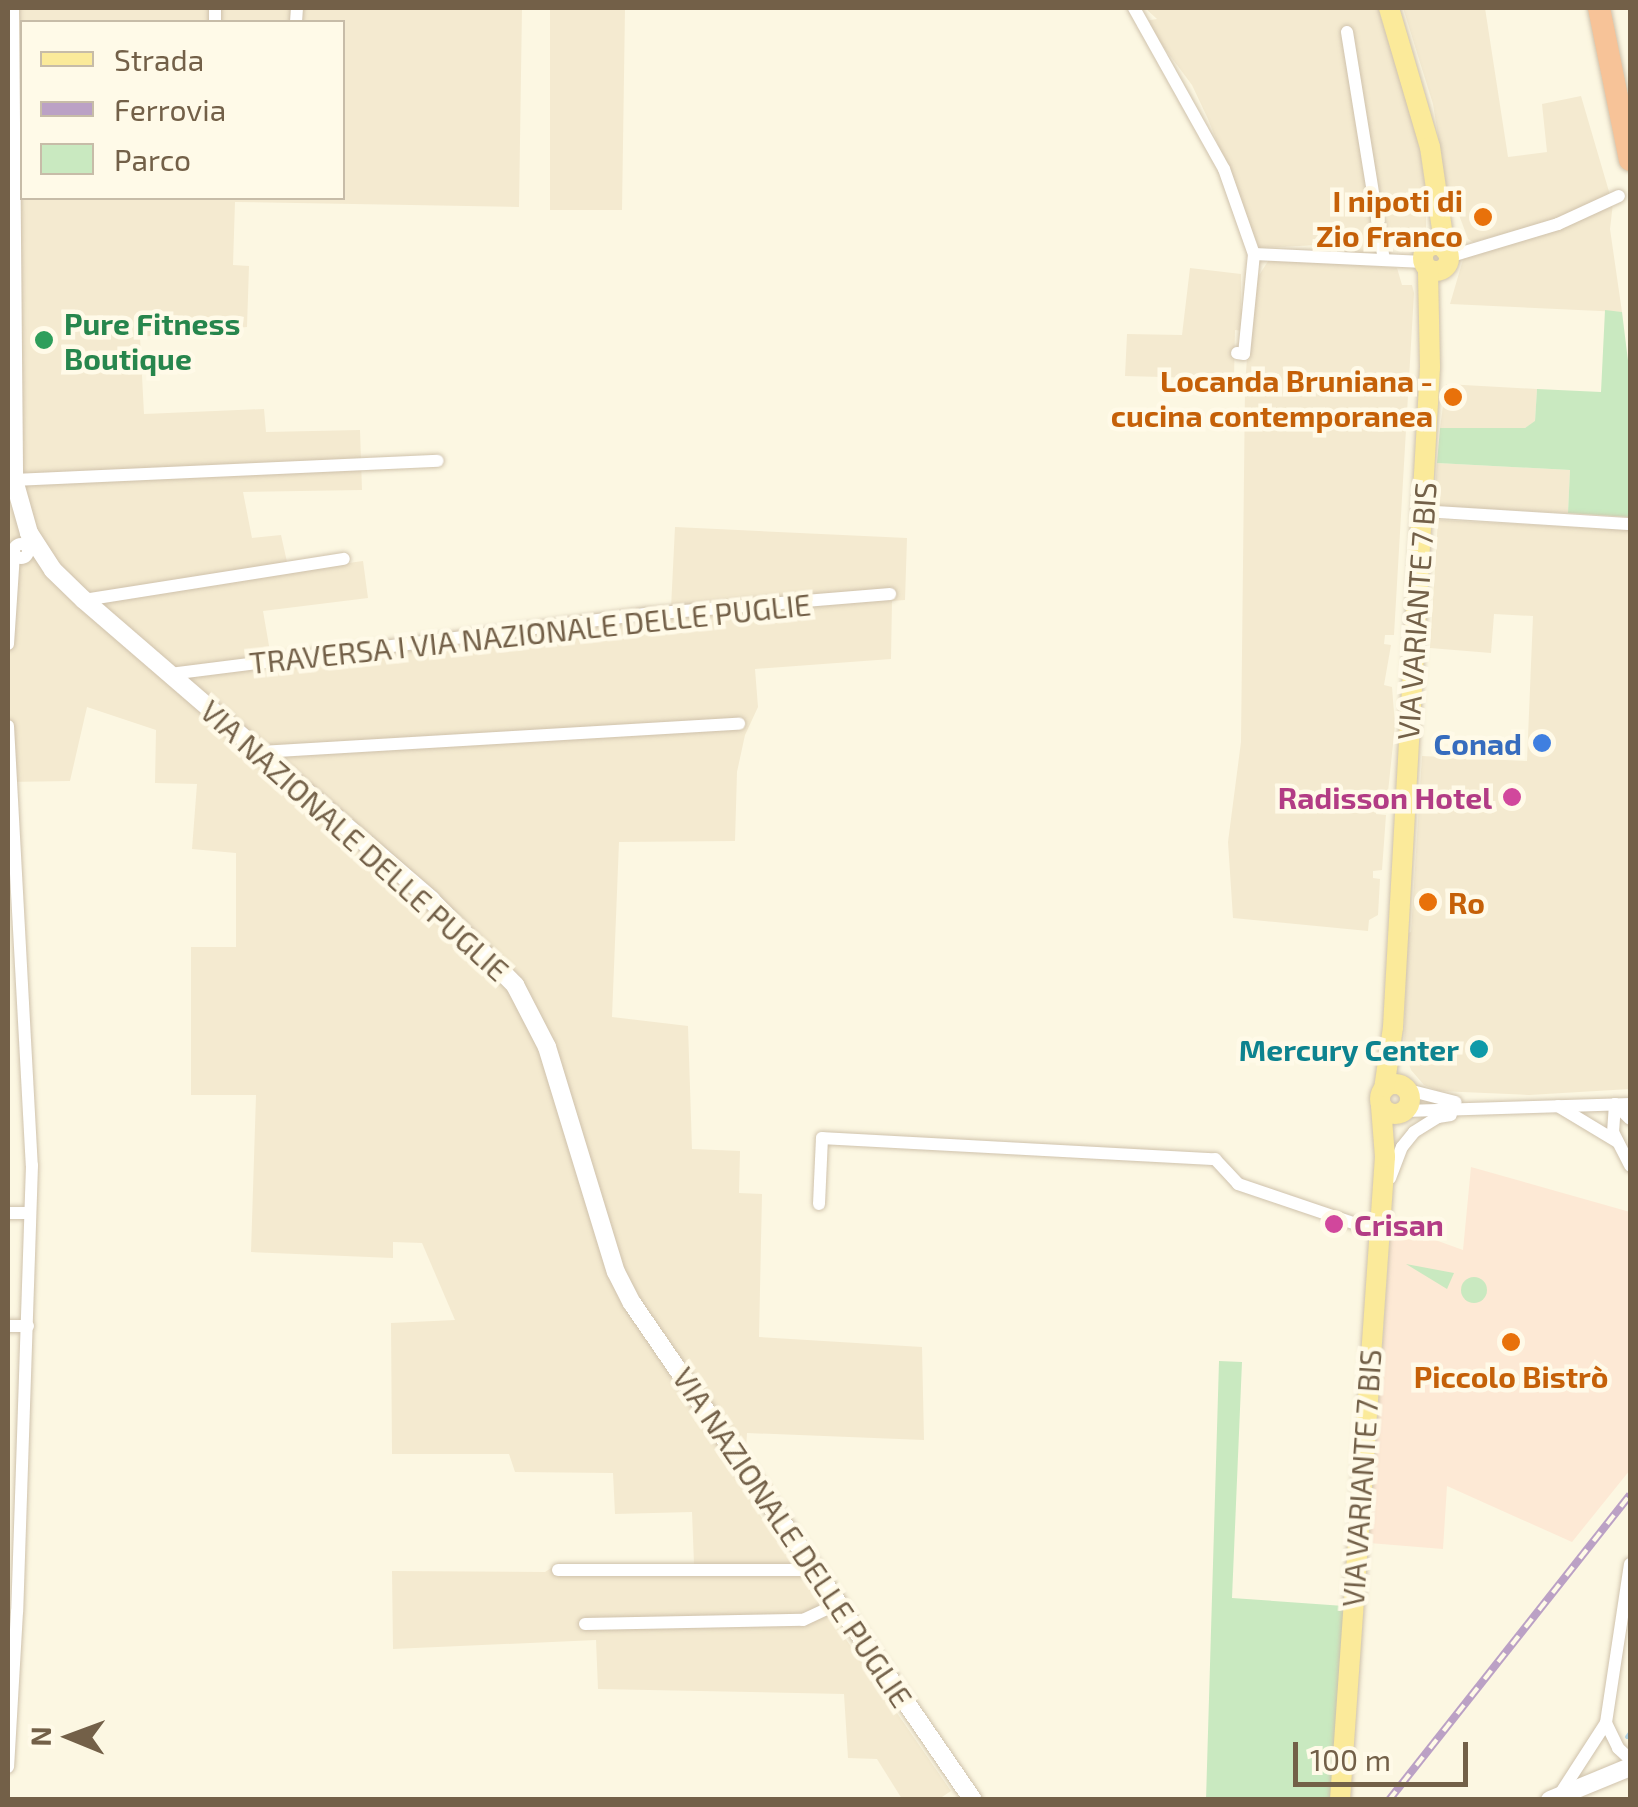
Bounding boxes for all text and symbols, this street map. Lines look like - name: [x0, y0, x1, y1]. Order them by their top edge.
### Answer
- legend: [20, 20, 345, 200]
- text: Strada: [114, 41, 204, 77]
- text: Ferrovia: [114, 91, 226, 127]
- text: Parco: [114, 141, 191, 177]
- place label: I nipoti di Zio Franco: [1316, 182, 1463, 252]
- marker: I nipoti di Zio Franco: [1472, 206, 1494, 228]
- place label: Pure Fitness Boutique: [64, 305, 240, 376]
- marker: Pure Fitness Boutique: [33, 329, 55, 351]
- place label: Locanda Bruniana - cucina contemporanea: [1111, 362, 1433, 432]
- marker: Locanda Bruniana - cucina contemporanea: [1442, 386, 1464, 408]
- street label: VIA VARIANTE 7 BIS: [1389, 480, 1443, 742]
- street label: TRAVERSA I VIA NAZIONALE DELLE PUGLIE: [246, 585, 814, 681]
- street label: VIA NAZIONALE DELLE PUGLIE: [193, 692, 517, 988]
- place label: Conad: [1434, 725, 1522, 761]
- marker: Conad: [1531, 732, 1553, 754]
- place label: Radisson Hotel: [1278, 779, 1492, 815]
- marker: Radisson Hotel: [1501, 786, 1523, 808]
- place label: Ro: [1448, 884, 1485, 920]
- marker: Ro: [1417, 891, 1439, 913]
- place label: Mercury Center: [1238, 1031, 1459, 1067]
- marker: Mercury Center: [1468, 1038, 1490, 1060]
- place label: Crisan: [1354, 1206, 1444, 1242]
- marker: Crisan: [1323, 1213, 1345, 1235]
- marker: Piccolo Bistrò: [1500, 1331, 1522, 1353]
- street label: VIA VARIANTE 7 BIS: [1334, 1347, 1388, 1609]
- place label: Piccolo Bistrò: [1414, 1358, 1608, 1394]
- street label: VIA NAZIONALE DELLE PUGLIE: [666, 1360, 920, 1714]
- north arrow: [20, 1687, 120, 1787]
- scale bar: [1298, 1722, 1473, 1784]
- text: N: [23, 1726, 57, 1747]
- text: 100 m: [1310, 1741, 1391, 1777]

